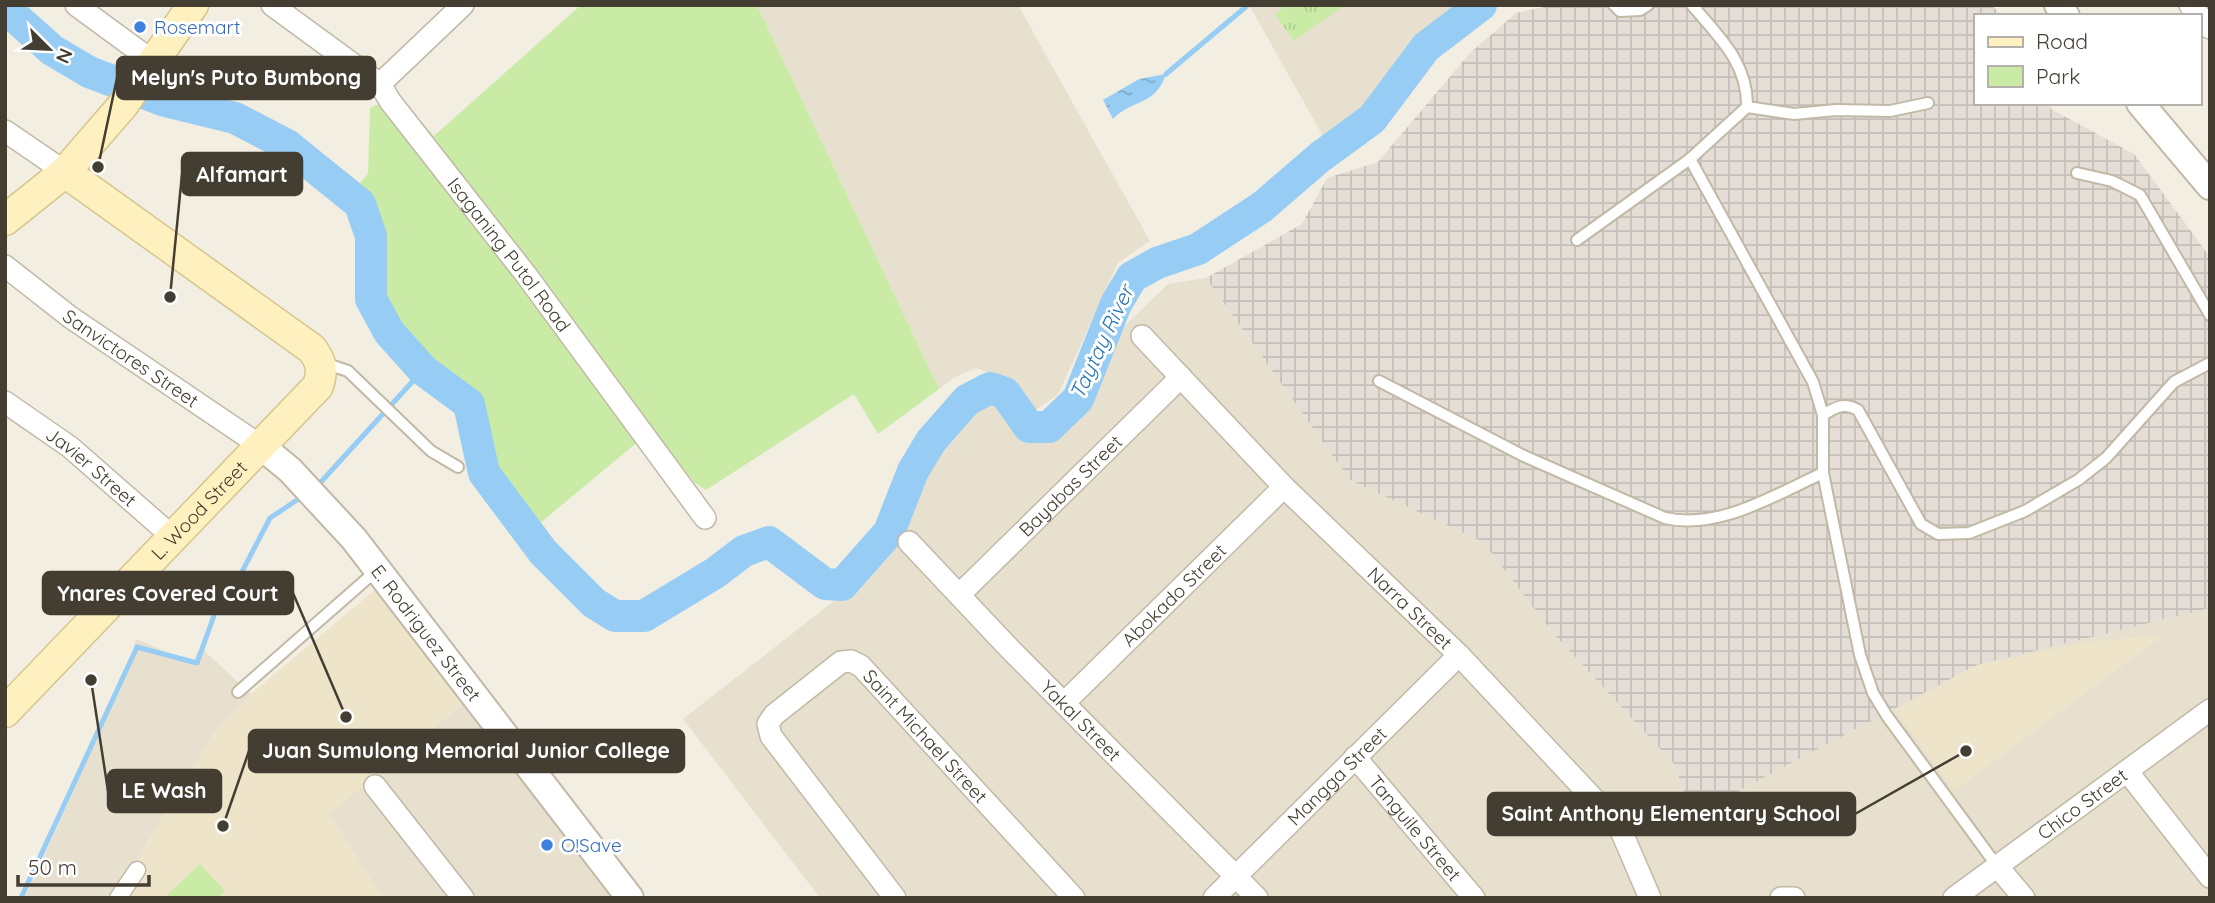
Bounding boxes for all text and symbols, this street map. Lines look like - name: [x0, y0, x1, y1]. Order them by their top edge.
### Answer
- north arrow: [14, 14, 84, 84]
- legend: [1974, 14, 2201, 105]
- place label: Rosemart: [154, 15, 240, 39]
- marker: Rosemart: [132, 19, 148, 35]
- text: Road: [2036, 28, 2088, 54]
- text: N: [51, 45, 78, 67]
- callout: Melyn's Puto Bumbong: [117, 57, 375, 99]
- text: Park: [2036, 63, 2080, 89]
- text: Melyn's Puto Bumbong: [131, 64, 361, 90]
- callout: Alfamart: [182, 153, 302, 195]
- text: Alfamart: [196, 161, 288, 187]
- street label: Isaganing Putol Road: [442, 173, 576, 337]
- water label: Taytay River: [1063, 278, 1140, 403]
- street label: Sanvictores Street: [58, 304, 203, 412]
- street label: Javier Street: [41, 422, 142, 512]
- street label: Bayabas Street: [1014, 430, 1127, 542]
- street label: L. Wood Street: [146, 455, 252, 565]
- street label: Abokado Street: [1117, 539, 1231, 652]
- street label: E. Rodriguez Street: [366, 560, 486, 706]
- street label: Narra Street: [1363, 562, 1457, 654]
- callout: Ynares Covered Court: [43, 572, 293, 614]
- text: Ynares Covered Court: [57, 580, 279, 606]
- street label: Saint Michael Street: [858, 664, 993, 808]
- street label: Yakal Street: [1036, 675, 1126, 766]
- street label: Mangga Street: [1282, 722, 1392, 831]
- callout: Juan Sumulong Memorial Junior College: [249, 730, 684, 772]
- text: Juan Sumulong Memorial Junior College: [262, 737, 670, 763]
- street label: Chico Street: [2032, 763, 2132, 845]
- callout: LE Wash: [108, 770, 221, 812]
- street label: Tanguile Street: [1364, 770, 1466, 886]
- text: LE Wash: [122, 777, 206, 803]
- callout: Saint Anthony Elementary School: [1488, 793, 1855, 835]
- text: Saint Anthony Elementary School: [1501, 800, 1841, 826]
- place label: O!Save: [561, 833, 622, 857]
- marker: O!Save: [539, 837, 555, 853]
- scale bar: [18, 844, 149, 888]
- text: 50 m: [28, 854, 77, 880]

